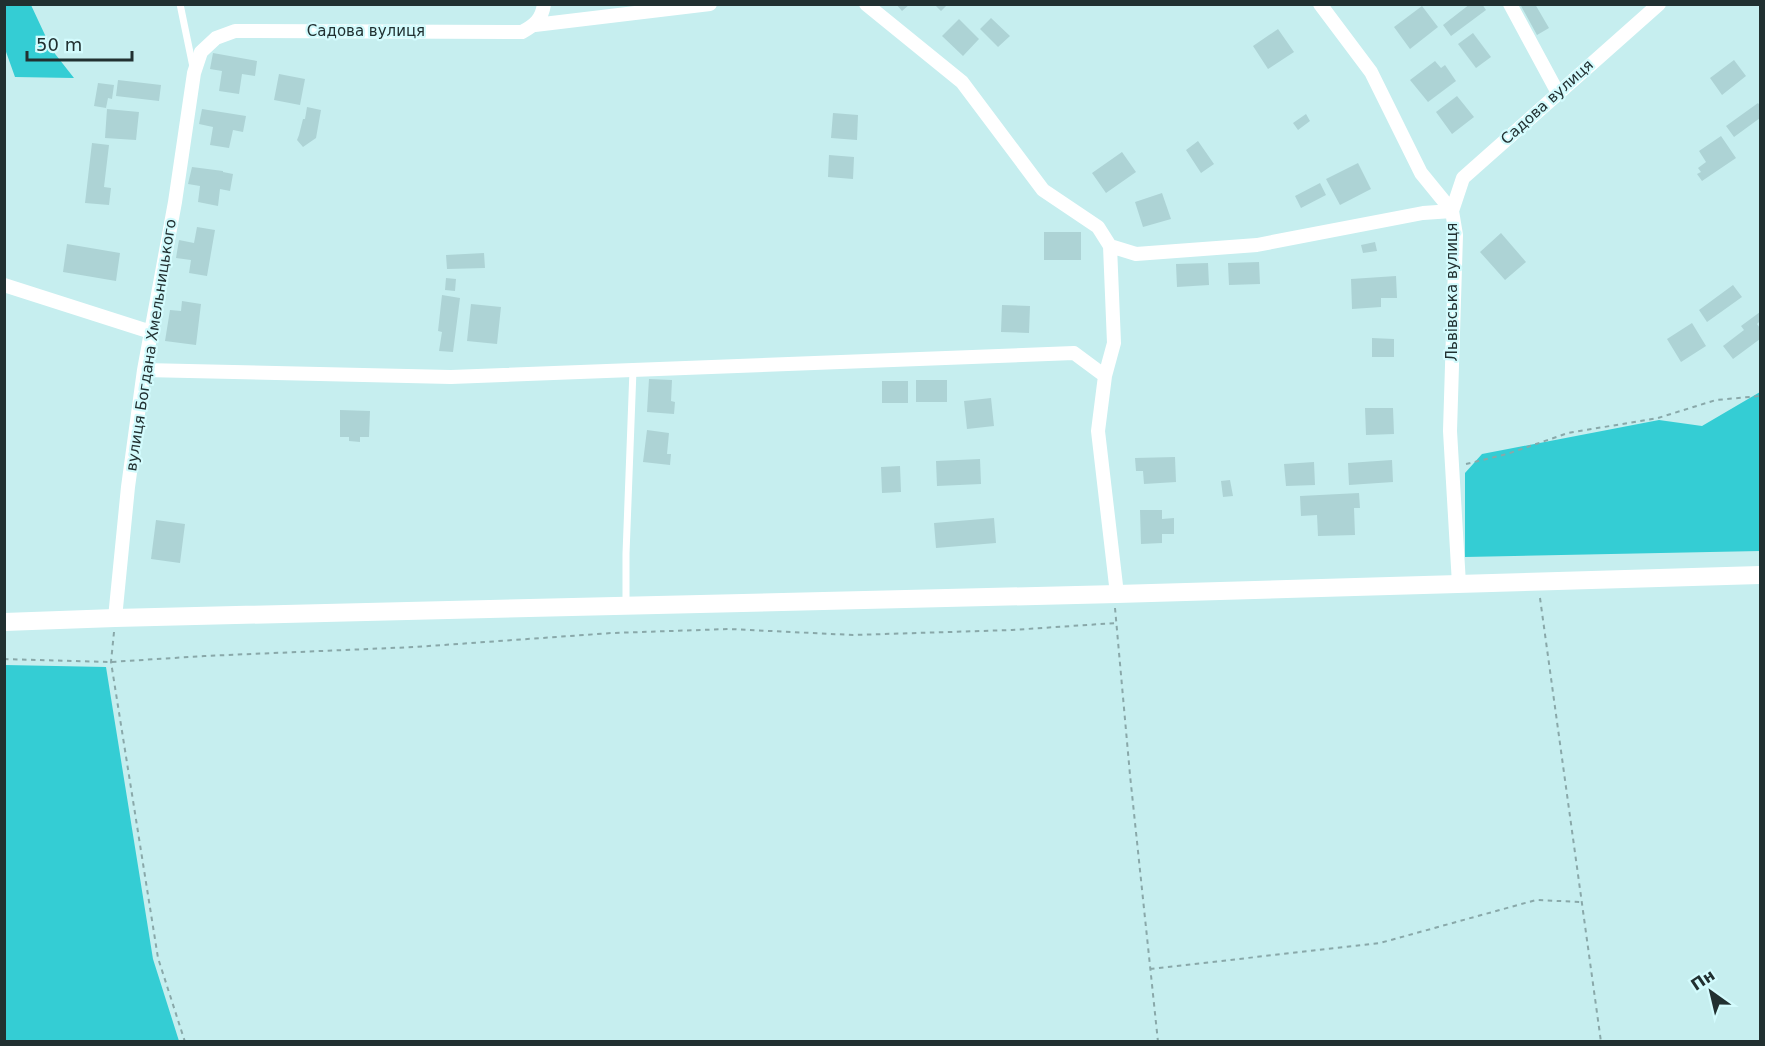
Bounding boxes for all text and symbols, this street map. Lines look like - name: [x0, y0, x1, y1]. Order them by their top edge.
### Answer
- street label: Садова вулиця: [307, 22, 425, 40]
- scale bar: [27, 24, 132, 62]
- text: 50 m: [36, 34, 82, 55]
- street label: Садова вулиця: [1497, 56, 1597, 148]
- street label: вулиця Богдана Хмельницького: [122, 218, 180, 472]
- street label: Львівська вулиця: [1443, 223, 1461, 361]
- north arrow: [1681, 962, 1741, 1022]
- text: Пн: [1687, 965, 1718, 995]

